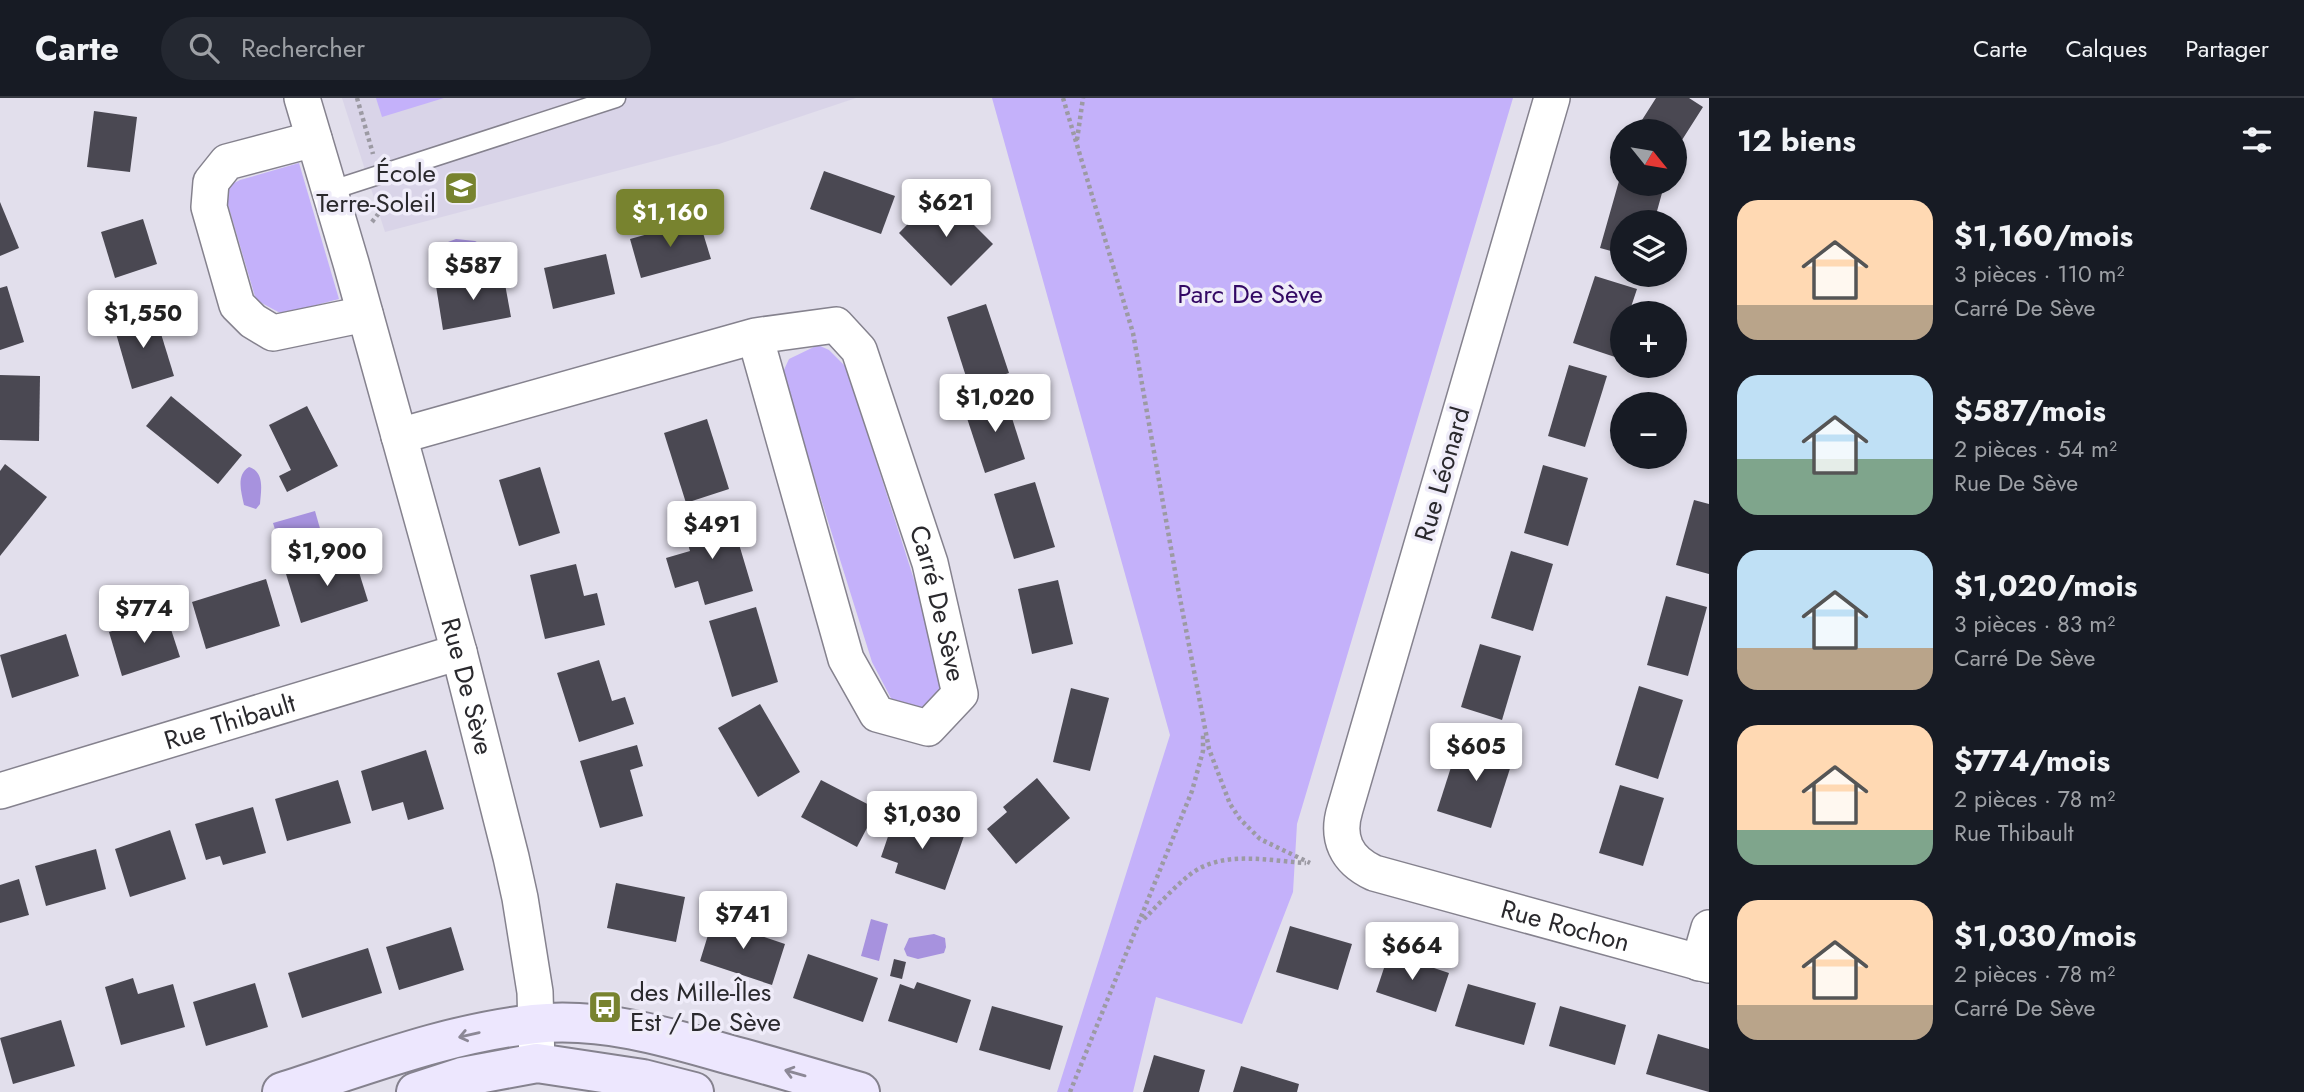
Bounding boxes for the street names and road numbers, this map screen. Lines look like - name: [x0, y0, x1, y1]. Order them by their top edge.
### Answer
- street label: Rue Léonard: [1405, 402, 1479, 546]
- street label: Carré De Sève: [900, 520, 976, 685]
- street label: Rue De Sève: [431, 613, 503, 759]
- street label: Rue Thibault: [160, 683, 301, 759]
- street label: Rue Rochon: [1497, 890, 1634, 961]

